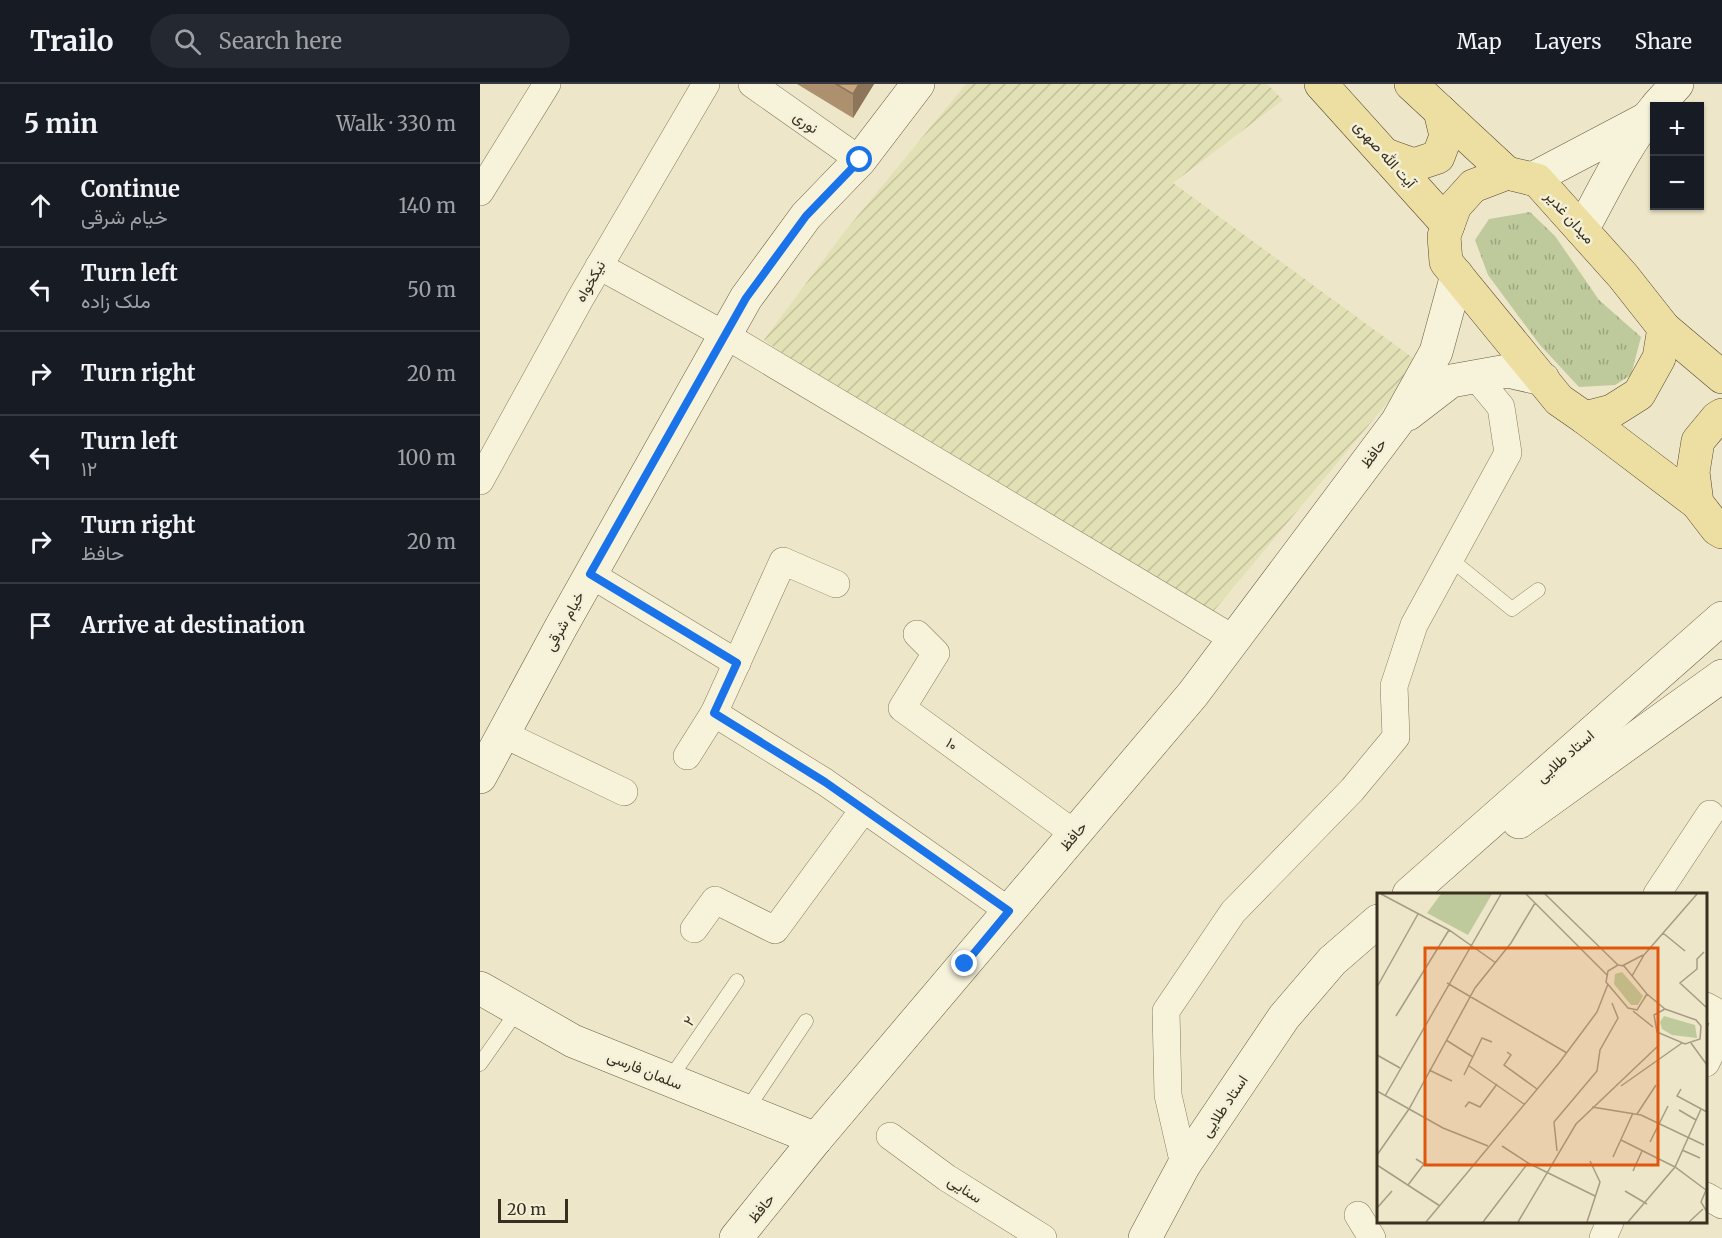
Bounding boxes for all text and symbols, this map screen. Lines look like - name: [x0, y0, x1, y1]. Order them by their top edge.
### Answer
- search box: [150, 14, 570, 68]
- text: Trailo: [30, 23, 114, 59]
- icon: search: [171, 25, 204, 58]
- text: Search here: [219, 27, 342, 55]
- text: Map: [1457, 28, 1502, 55]
- text: Layers: [1535, 28, 1602, 55]
- text: Share: [1635, 28, 1692, 55]
- map controls: [1650, 102, 1704, 210]
- button: +: [1650, 102, 1704, 156]
- text: 5 min: [24, 107, 98, 140]
- street label: نوری: [789, 107, 822, 138]
- text: Walk · 330 m: [336, 111, 456, 136]
- street label: آیت الله صهری: [1349, 116, 1421, 194]
- route start: [846, 146, 872, 172]
- button: −: [1650, 156, 1704, 210]
- text: Continue: [81, 175, 180, 203]
- street label: میدان غدیر: [1540, 186, 1599, 248]
- icon: ahead: [24, 189, 57, 222]
- text: 140 m: [399, 193, 456, 218]
- text: خیام شرقی: [81, 204, 168, 229]
- street label: نیکخواه: [571, 257, 609, 305]
- text: Turn left: [81, 259, 178, 287]
- icon: left: [24, 273, 57, 306]
- text: 50 m: [407, 277, 456, 302]
- text: ملک زاده: [81, 288, 151, 313]
- icon: right: [24, 357, 57, 390]
- text: Turn right: [81, 359, 195, 387]
- text: 20 m: [407, 361, 456, 386]
- text: Turn left: [81, 427, 178, 455]
- street label: حافظ: [1356, 434, 1390, 472]
- icon: left: [24, 441, 57, 474]
- text: 100 m: [397, 445, 456, 470]
- text: ۱۲: [81, 456, 97, 481]
- text: Turn right: [81, 511, 195, 539]
- icon: right: [24, 525, 57, 558]
- text: 20 m: [407, 529, 456, 554]
- text: حافظ: [81, 540, 124, 565]
- street label: خیام شرقی: [540, 588, 589, 655]
- icon: arrive: [24, 609, 57, 642]
- text: Arrive at destination: [81, 611, 305, 639]
- street label: استاد طلایی: [1532, 726, 1599, 787]
- street label: ۱۰: [942, 733, 962, 755]
- street label: حافظ: [1055, 818, 1091, 854]
- inset map: [1377, 893, 1707, 1223]
- route end: [951, 950, 977, 976]
- street label: ۲: [679, 1012, 699, 1030]
- street label: سلمان فارسی: [604, 1046, 685, 1095]
- street label: استاد طلایی: [1196, 1071, 1253, 1141]
- street label: سنایی: [944, 1171, 986, 1208]
- street label: حافظ: [743, 1189, 779, 1227]
- scale bar: [498, 1196, 568, 1224]
- text: 20 m: [507, 1199, 546, 1219]

